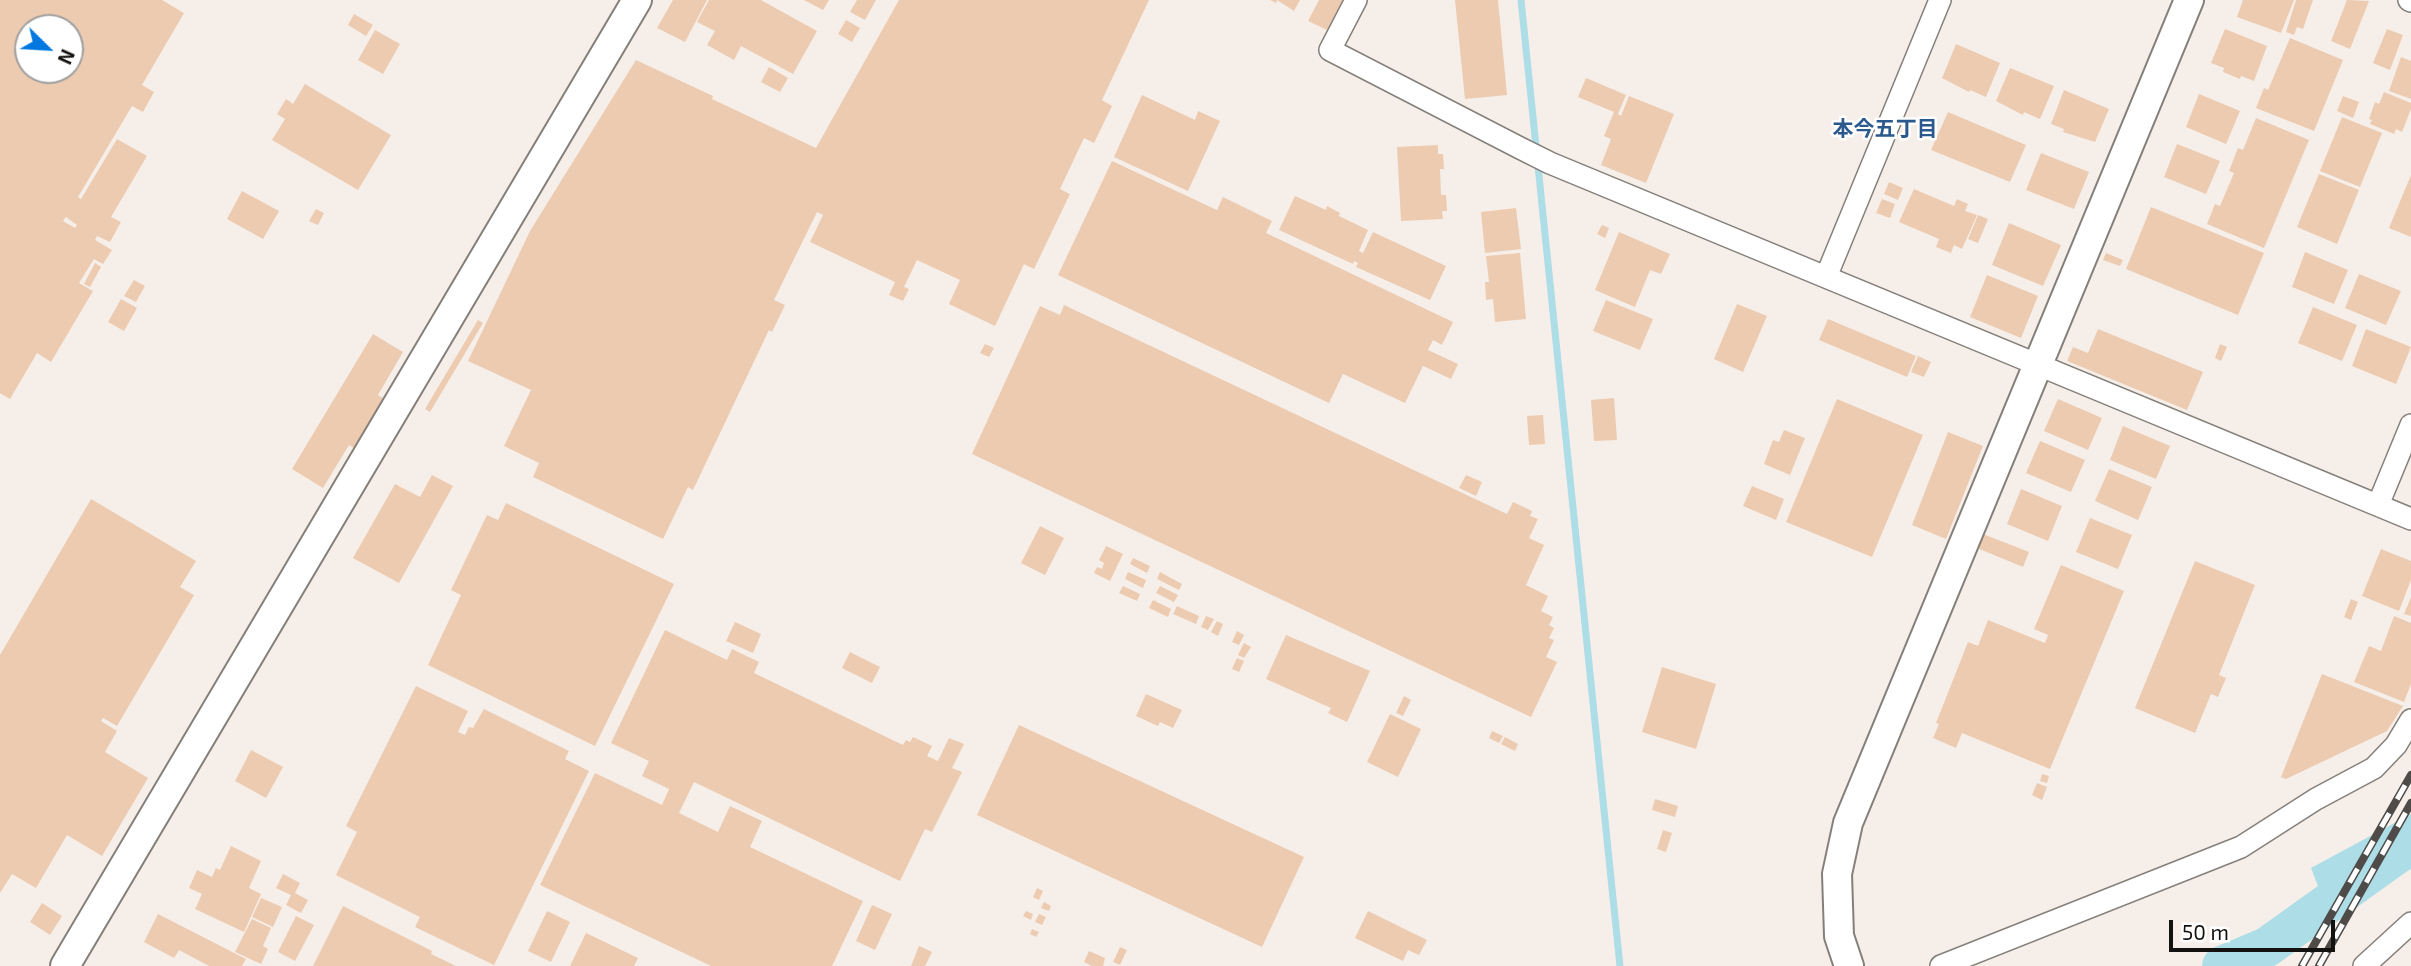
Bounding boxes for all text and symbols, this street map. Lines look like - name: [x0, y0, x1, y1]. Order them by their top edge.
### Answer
- north arrow: [14, 14, 84, 84]
- text: N: [54, 46, 80, 68]
- district label: 本今五丁目: [1833, 116, 1937, 142]
- scale bar: [2173, 906, 2339, 950]
- text: 50 m: [2182, 919, 2229, 944]

